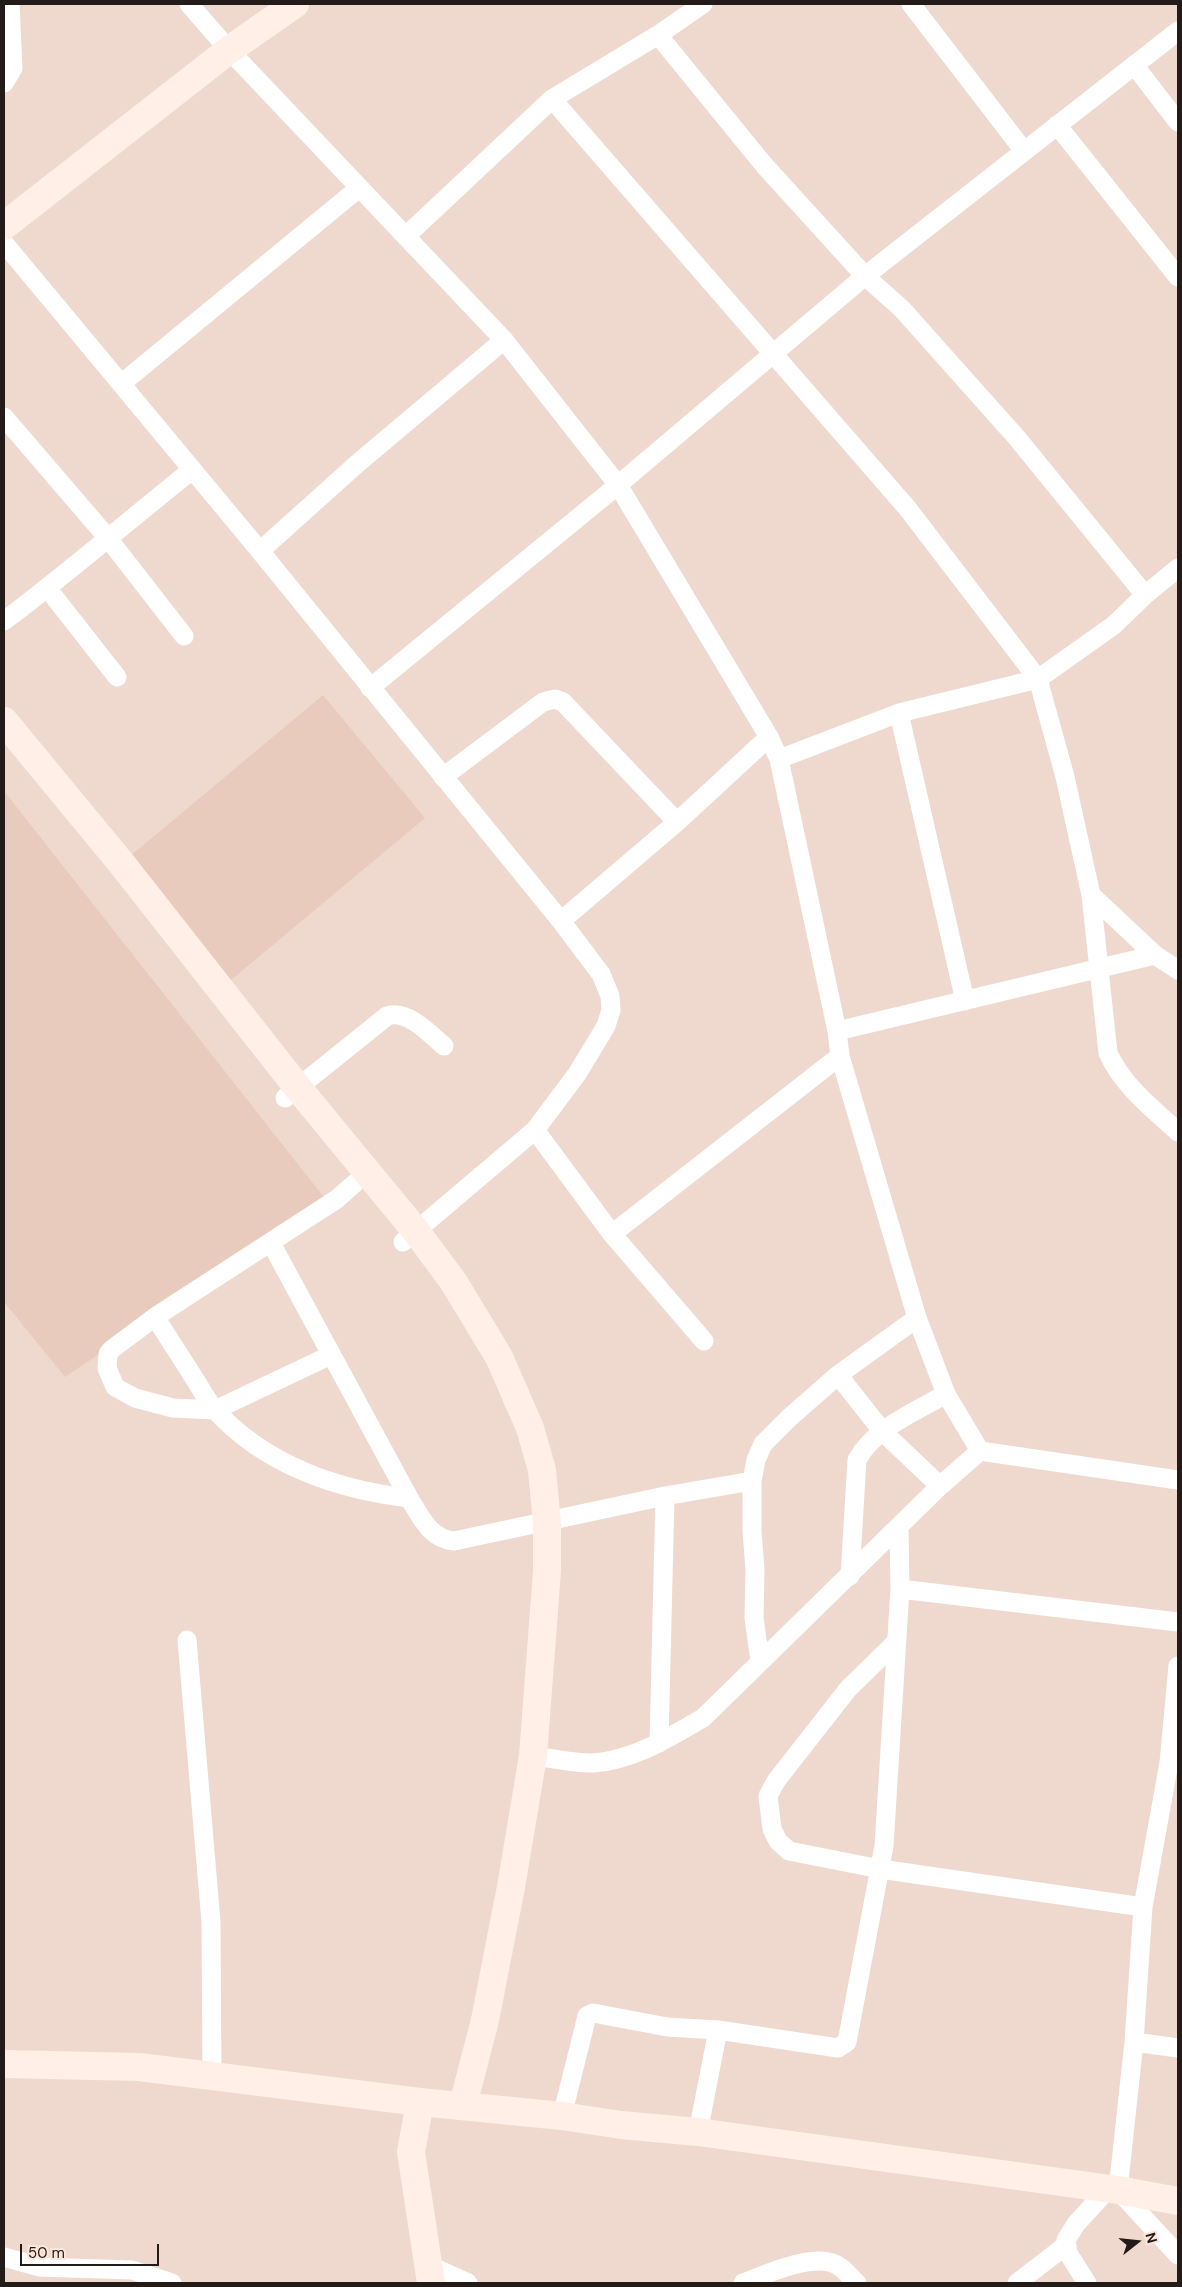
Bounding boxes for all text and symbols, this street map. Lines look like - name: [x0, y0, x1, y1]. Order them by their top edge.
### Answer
- north arrow: [1112, 2217, 1162, 2267]
- text: N: [1141, 2230, 1161, 2245]
- scale bar: [22, 2234, 161, 2266]
- text: 50 m: [28, 2243, 65, 2263]

